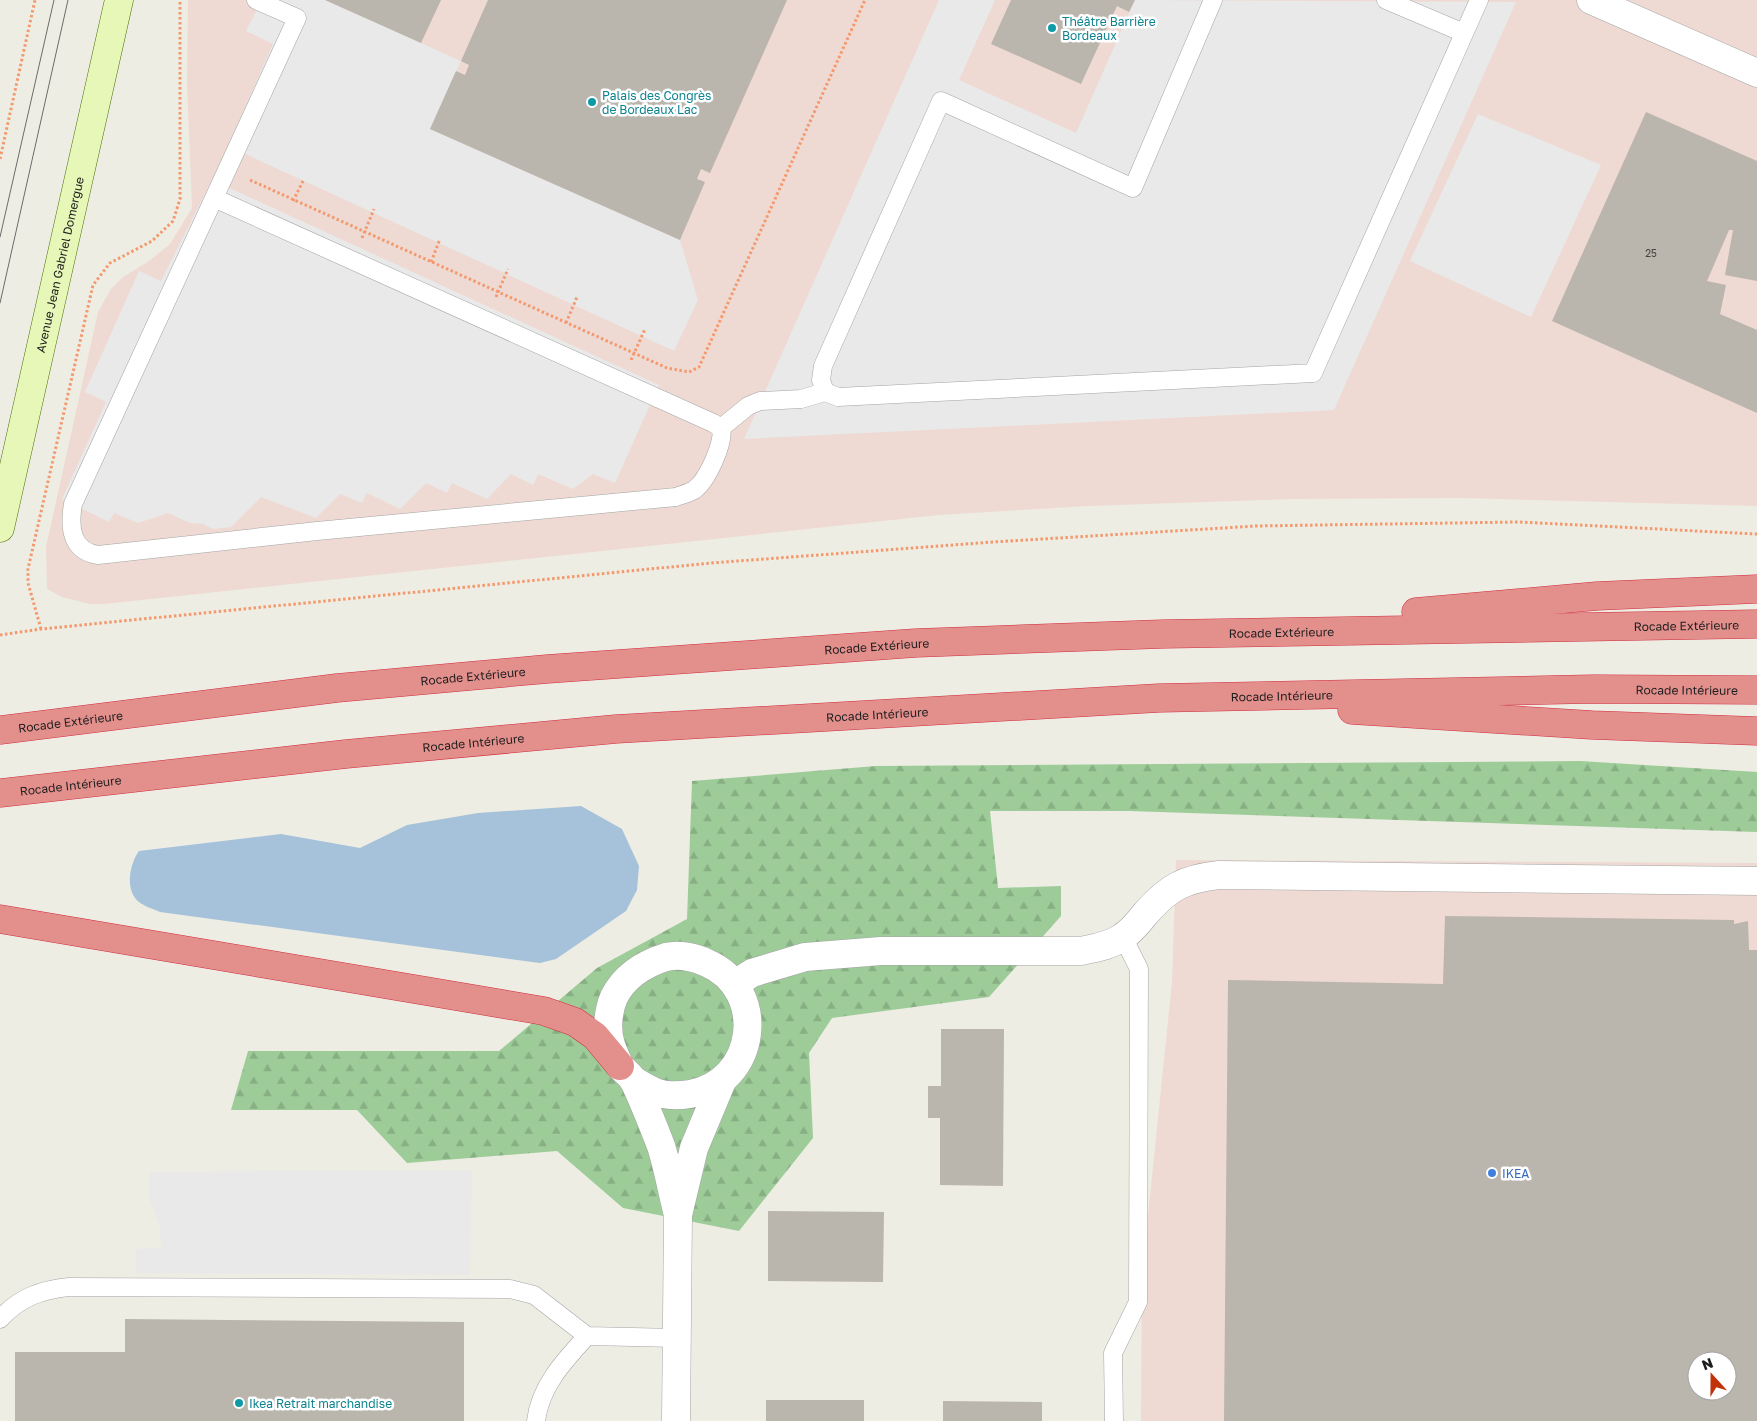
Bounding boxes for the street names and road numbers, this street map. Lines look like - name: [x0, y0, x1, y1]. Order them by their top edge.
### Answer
- street label: Avenue Jean Gabriel Domergue: [32, 175, 86, 354]
- street label: Rocade Extérieure: [1633, 617, 1739, 634]
- street label: Rocade Extérieure: [1229, 624, 1334, 640]
- street label: Rocade Extérieure: [824, 635, 930, 657]
- street label: Rocade Extérieure: [420, 663, 526, 688]
- street label: Rocade Intérieure: [1635, 682, 1738, 697]
- street label: Rocade Intérieure: [1230, 687, 1333, 704]
- street label: Rocade Intérieure: [826, 704, 929, 724]
- street label: Rocade Extérieure: [17, 707, 124, 735]
- street label: Rocade Intérieure: [422, 730, 525, 754]
- street label: Rocade Intérieure: [19, 772, 122, 798]

